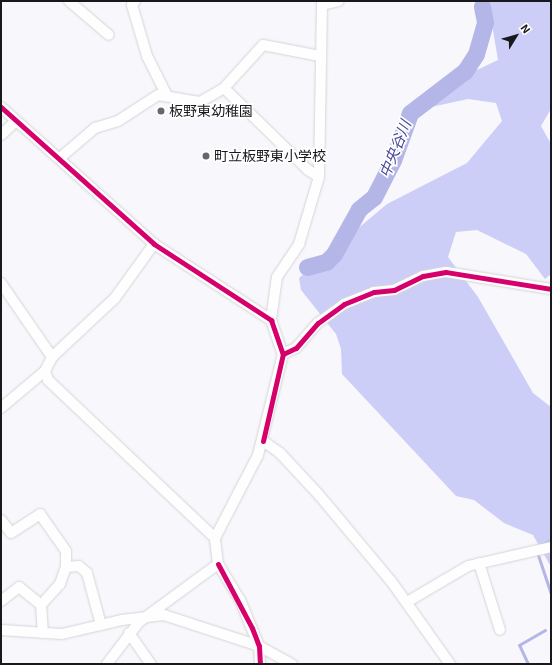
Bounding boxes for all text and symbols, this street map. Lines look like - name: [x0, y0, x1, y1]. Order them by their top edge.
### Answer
- north arrow: [496, 16, 536, 56]
- text: N: [518, 21, 534, 36]
- place label: 板野東幼稚園: [169, 103, 253, 119]
- marker: 板野東幼稚園: [156, 106, 166, 116]
- water label: 中央谷川: [375, 118, 415, 180]
- place label: 町立板野東小学校: [214, 148, 326, 164]
- marker: 町立板野東小学校: [201, 151, 211, 161]

